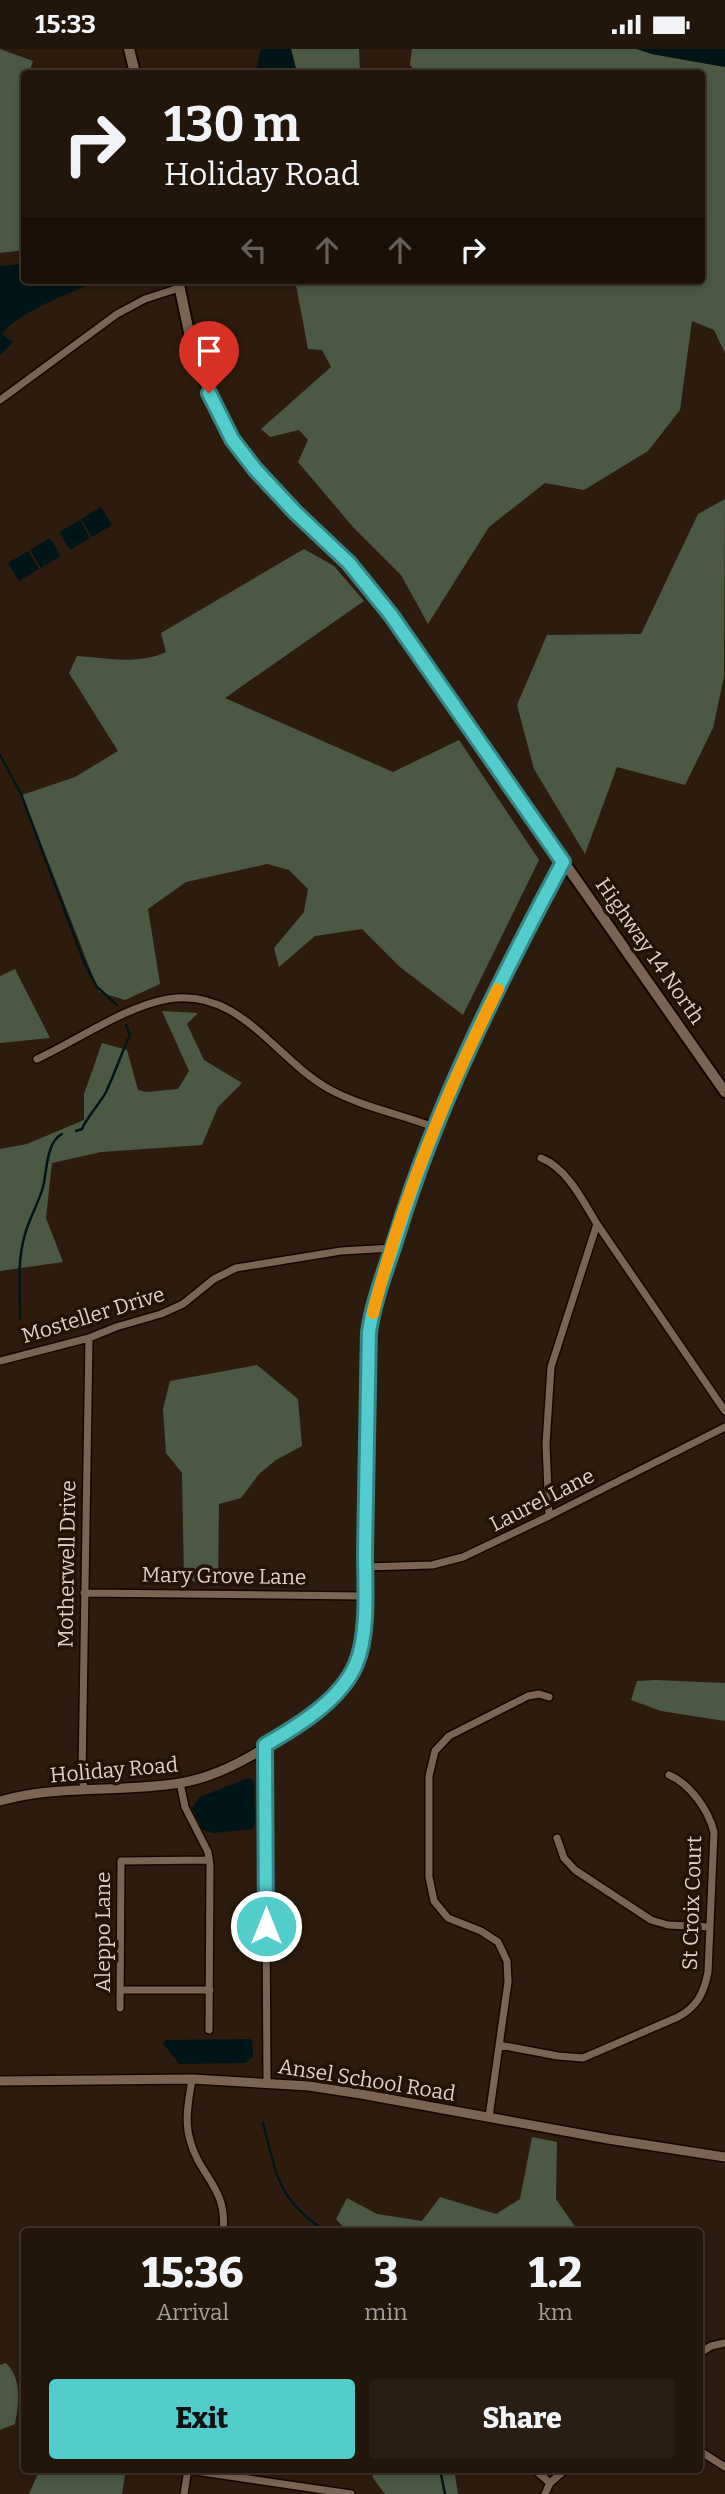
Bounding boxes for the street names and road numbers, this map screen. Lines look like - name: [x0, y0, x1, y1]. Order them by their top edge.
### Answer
- street label: Highway 14 North: [590, 873, 710, 1029]
- street label: Mosteller Drive: [18, 1281, 168, 1349]
- street label: Laurel Lane: [485, 1463, 599, 1537]
- street label: Motherwell Drive: [53, 1480, 81, 1648]
- street label: Mary Grove Lane: [141, 1562, 307, 1590]
- street label: Holiday Road: [49, 1751, 179, 1789]
- street label: St Croix Court: [677, 1835, 707, 1971]
- street label: Aleppo Lane: [90, 1871, 116, 1993]
- street label: Ansel School Road: [277, 2053, 457, 2107]

